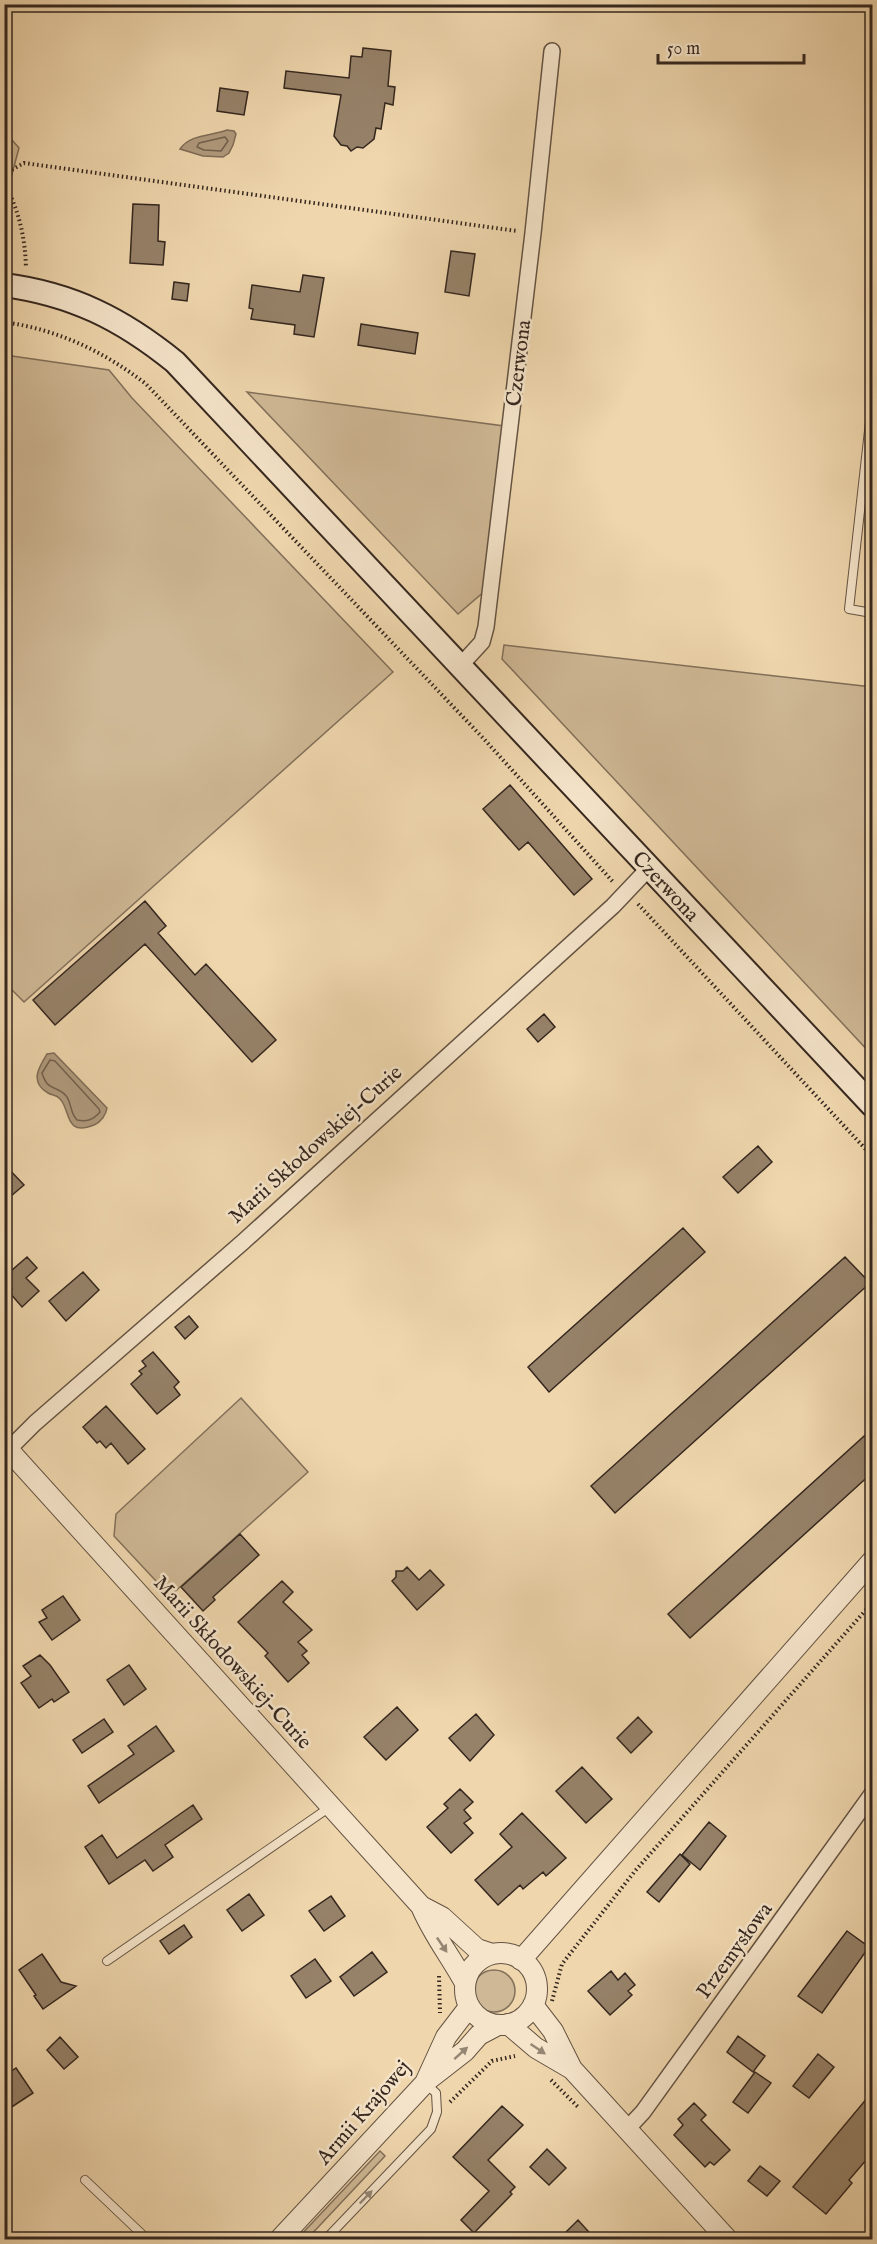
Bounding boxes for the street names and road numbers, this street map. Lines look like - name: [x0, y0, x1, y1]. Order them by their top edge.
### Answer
- street label: Czerwona: [501, 317, 538, 408]
- street label: Czerwona: [625, 846, 705, 929]
- street label: Marii Skłodowskiej-Curie: [223, 1060, 409, 1230]
- street label: Marii Skłodowskiej-Curie: [147, 1570, 317, 1756]
- street label: Przemysłowa: [691, 1897, 780, 2004]
- street label: Armii Krajowej: [311, 2055, 417, 2172]

